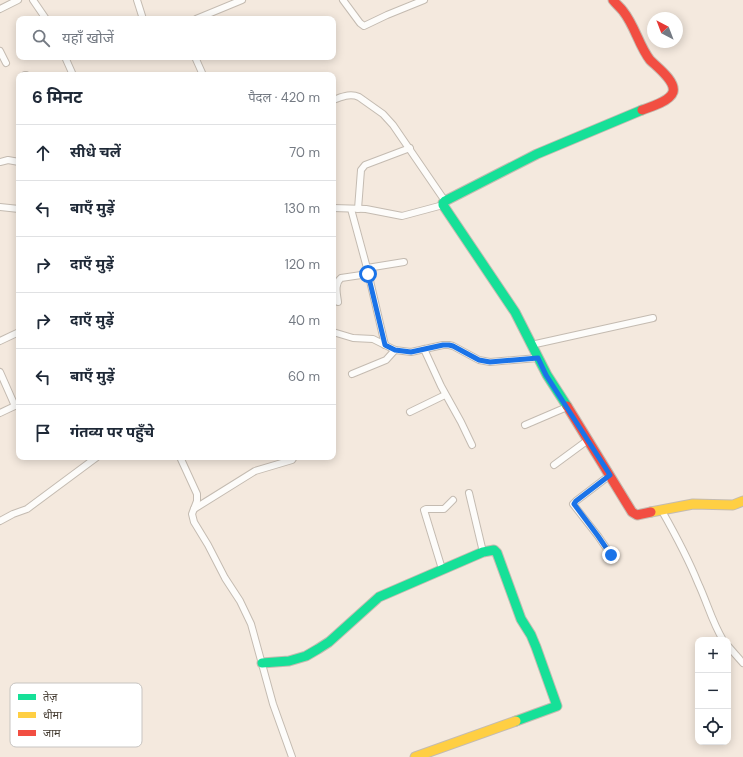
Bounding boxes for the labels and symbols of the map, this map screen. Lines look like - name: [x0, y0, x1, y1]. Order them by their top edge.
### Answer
- north arrow: [647, 12, 683, 48]
- route start: [359, 265, 377, 283]
- route end: [602, 546, 620, 564]
- legend: [10, 683, 142, 747]
- text: तेज़: [43, 690, 58, 704]
- text: धीमा: [43, 708, 62, 722]
- text: जाम: [43, 726, 61, 740]

